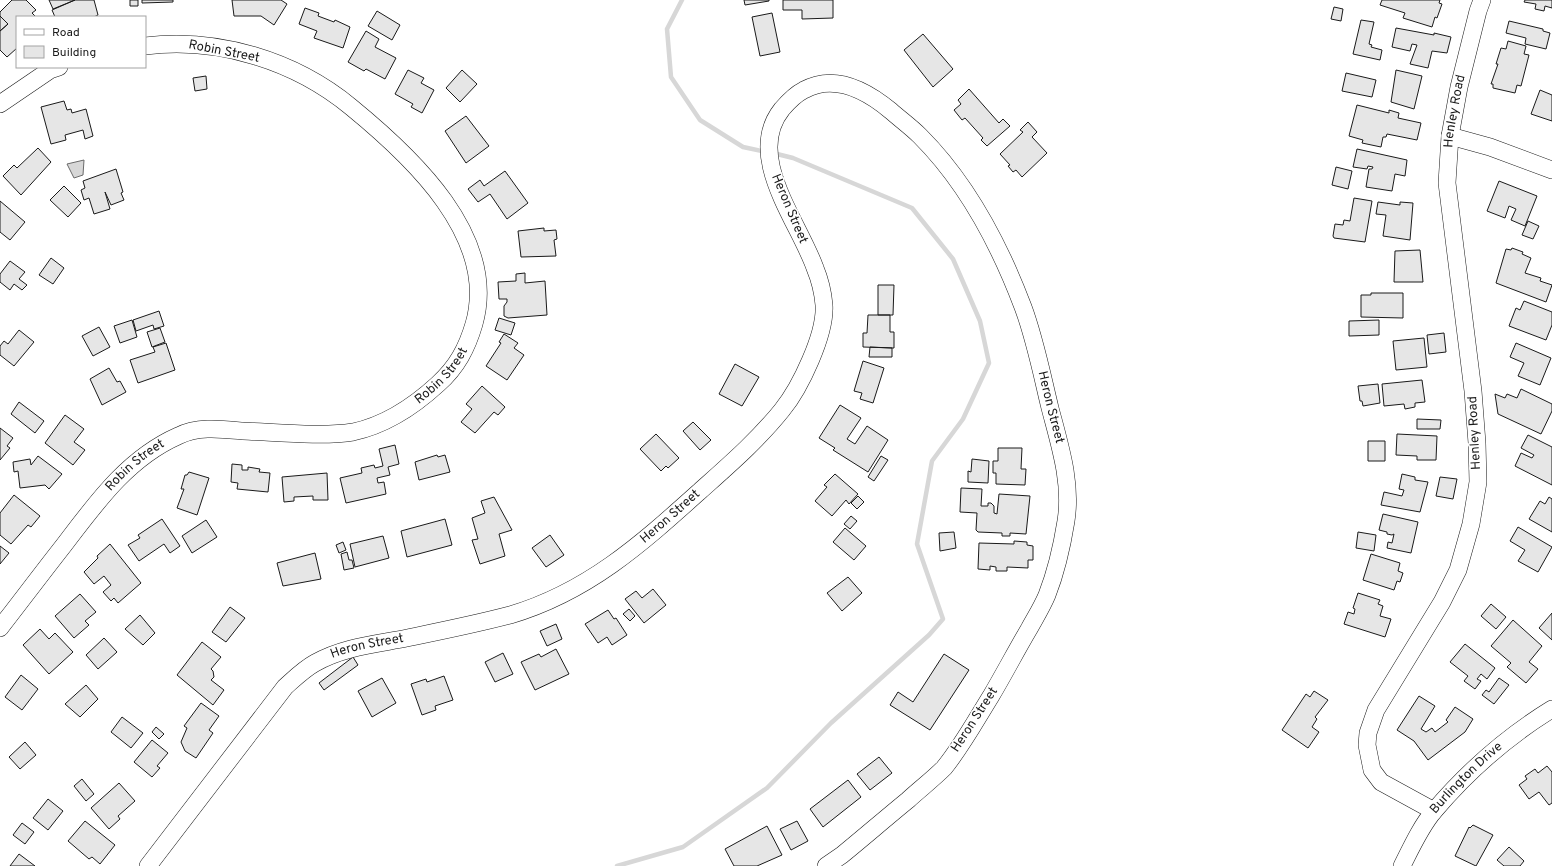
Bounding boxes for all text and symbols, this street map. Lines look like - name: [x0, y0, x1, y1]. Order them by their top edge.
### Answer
- legend: [16, 16, 146, 68]
- text: Road: [52, 25, 80, 41]
- street label: Robin Street: [187, 37, 261, 67]
- text: Building: [52, 45, 96, 61]
- street label: Henley Road: [1441, 73, 1470, 148]
- street label: Heron Street: [767, 172, 811, 246]
- street label: Robin Street: [412, 345, 472, 408]
- street label: Heron Street: [1034, 370, 1067, 445]
- street label: Henley Road: [1465, 396, 1485, 470]
- street label: Robin Street: [102, 436, 168, 495]
- street label: Heron Street: [637, 486, 704, 547]
- street label: Heron Street: [328, 631, 405, 663]
- street label: Heron Street: [948, 684, 1002, 756]
- street label: Burlington Drive: [1427, 739, 1506, 817]

